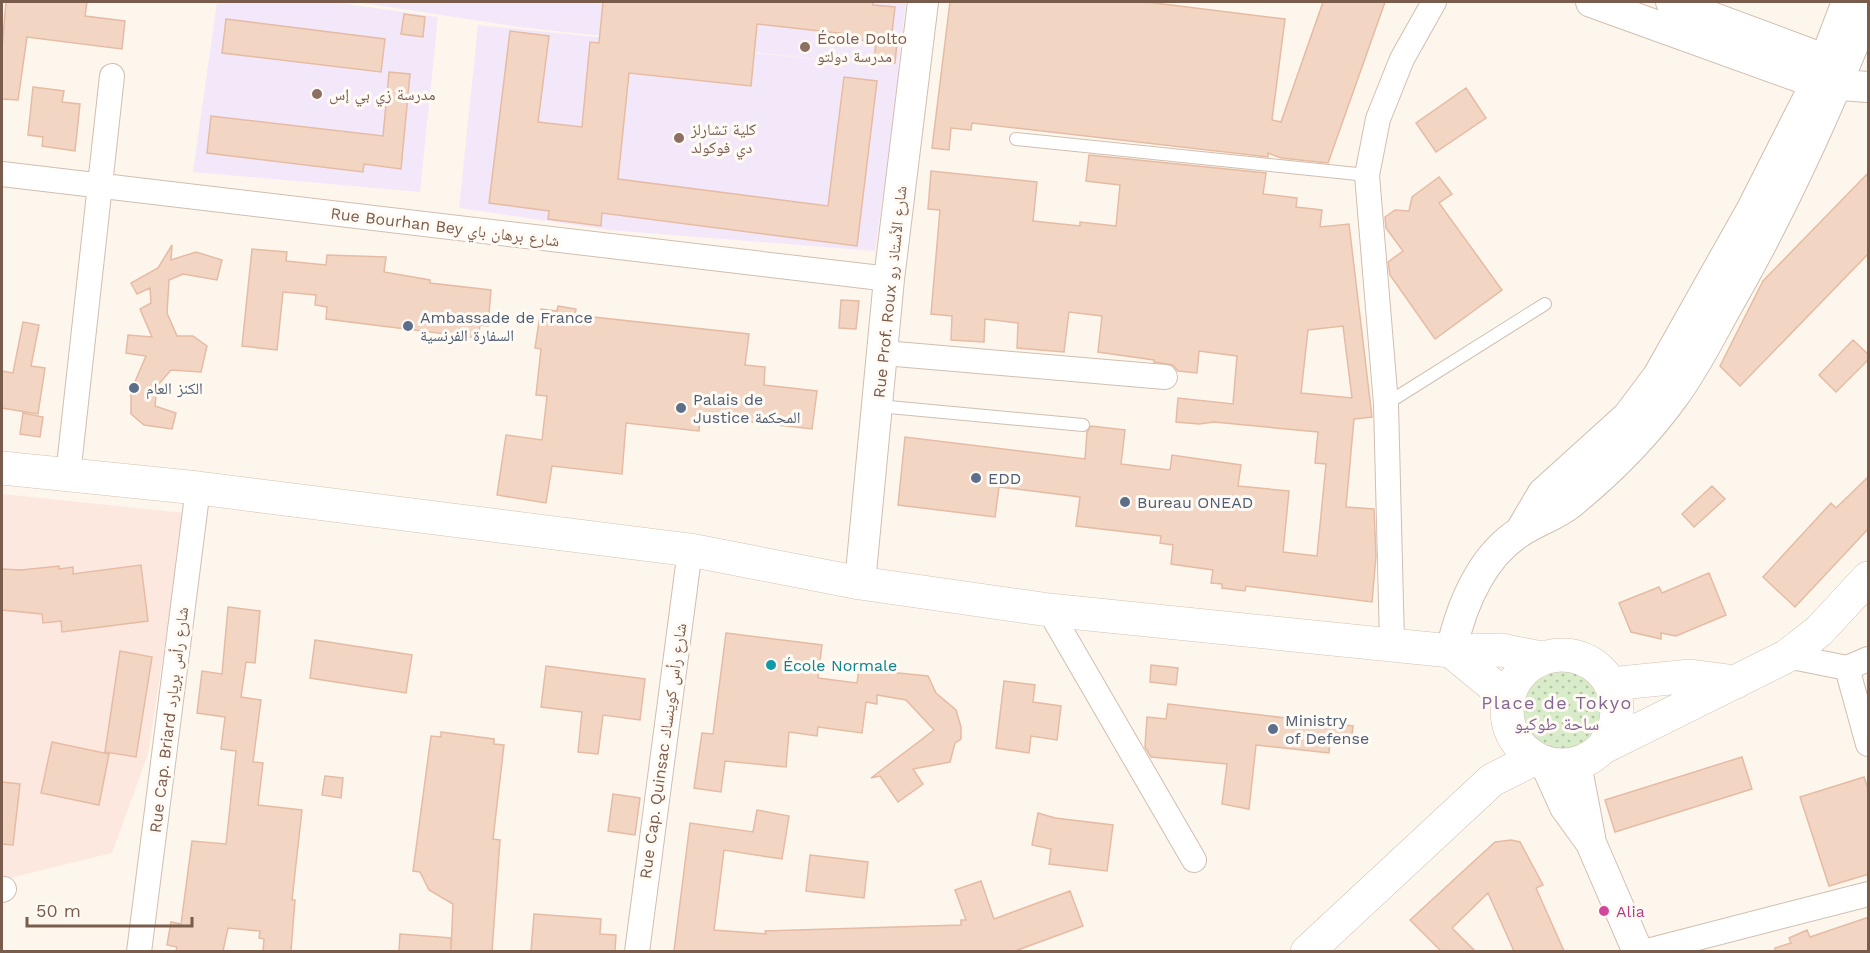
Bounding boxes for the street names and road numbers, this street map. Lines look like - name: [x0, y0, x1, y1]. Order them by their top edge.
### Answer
- street label: Rue Prof. Roux شارع الأستاذ رو: [869, 185, 912, 399]
- street label: Rue Bourhan Bey شارع برهان باي: [329, 204, 561, 254]
- street label: Rue Cap. Briard شارع رأس بريارد: [146, 606, 193, 834]
- street label: Rue Cap. Quinsac شارع رأس كوينساك: [636, 622, 691, 880]

